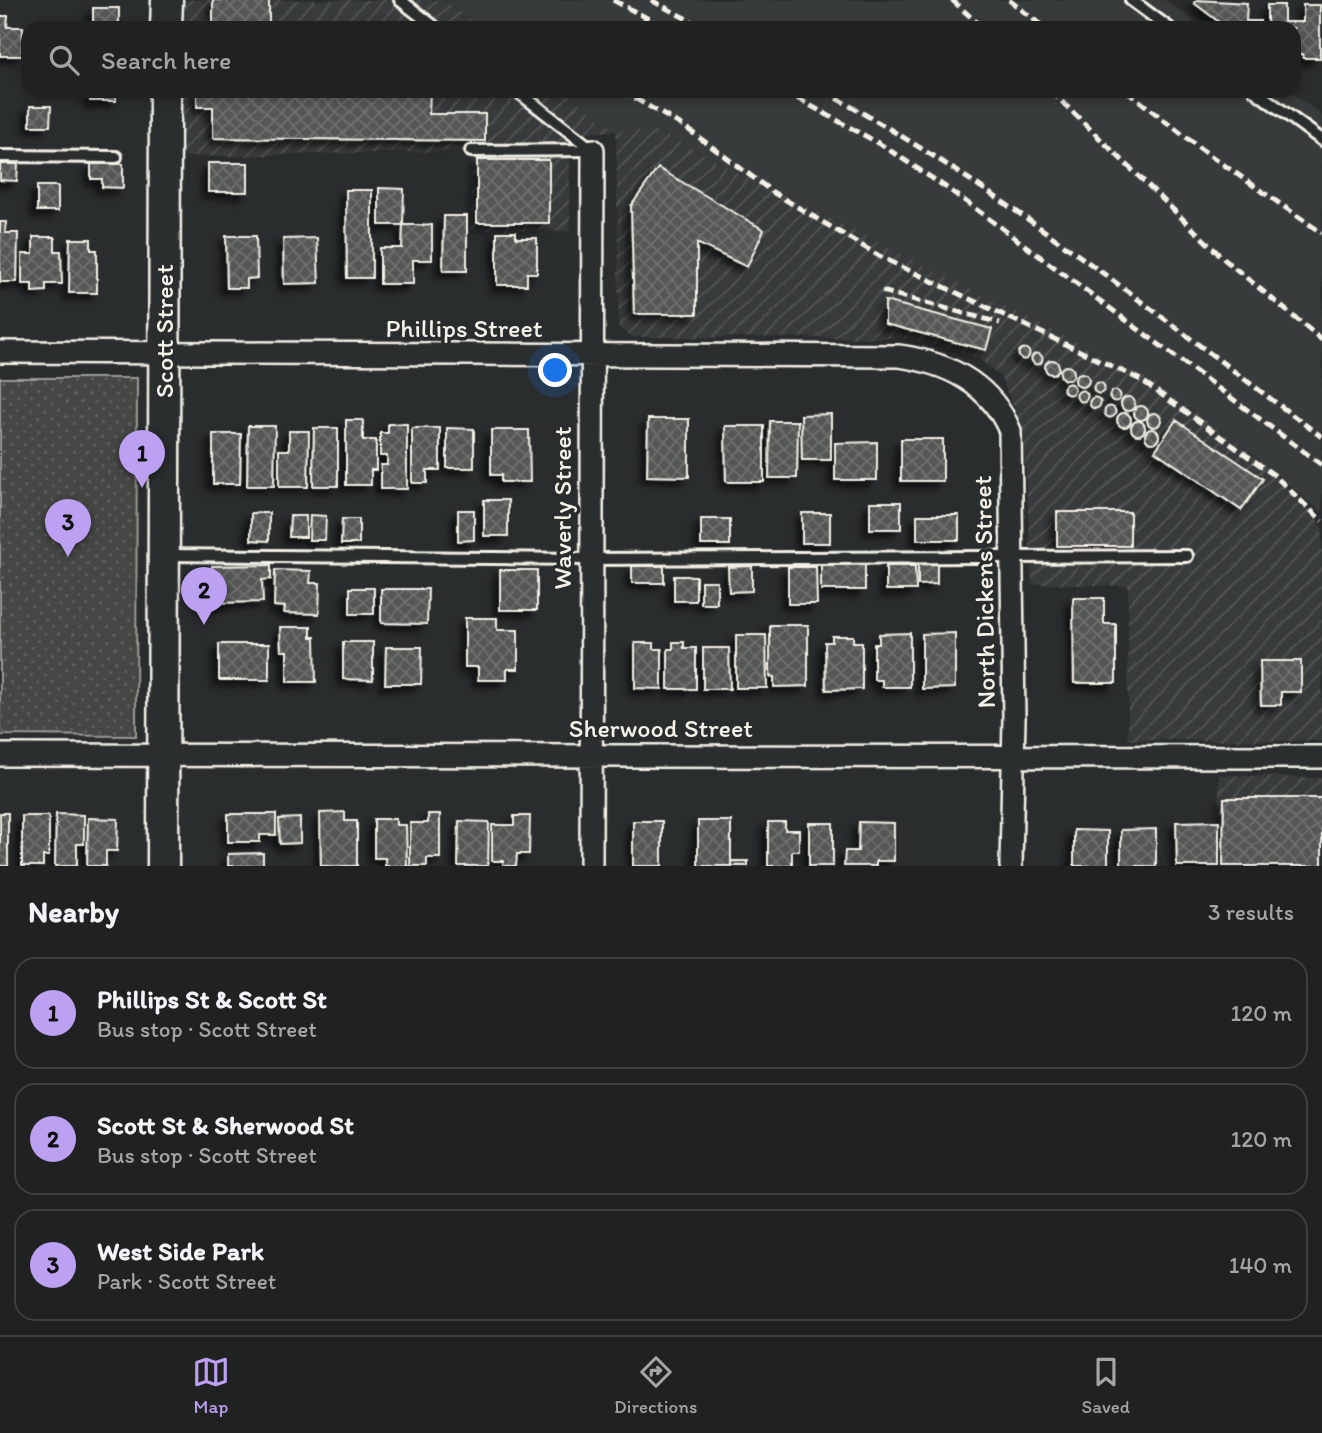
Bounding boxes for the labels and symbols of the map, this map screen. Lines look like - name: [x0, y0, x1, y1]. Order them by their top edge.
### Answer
- street label: Scott Street: [148, 264, 180, 398]
- street label: Phillips Street: [385, 312, 543, 344]
- your location: [538, 353, 572, 387]
- street label: Waverly Street: [546, 426, 578, 590]
- pin: 1: [119, 430, 165, 488]
- street label: North Dickens Street: [966, 475, 1002, 709]
- pin: 3: [45, 499, 91, 557]
- pin: 2: [181, 567, 227, 625]
- street label: Sherwood Street: [569, 712, 753, 744]

